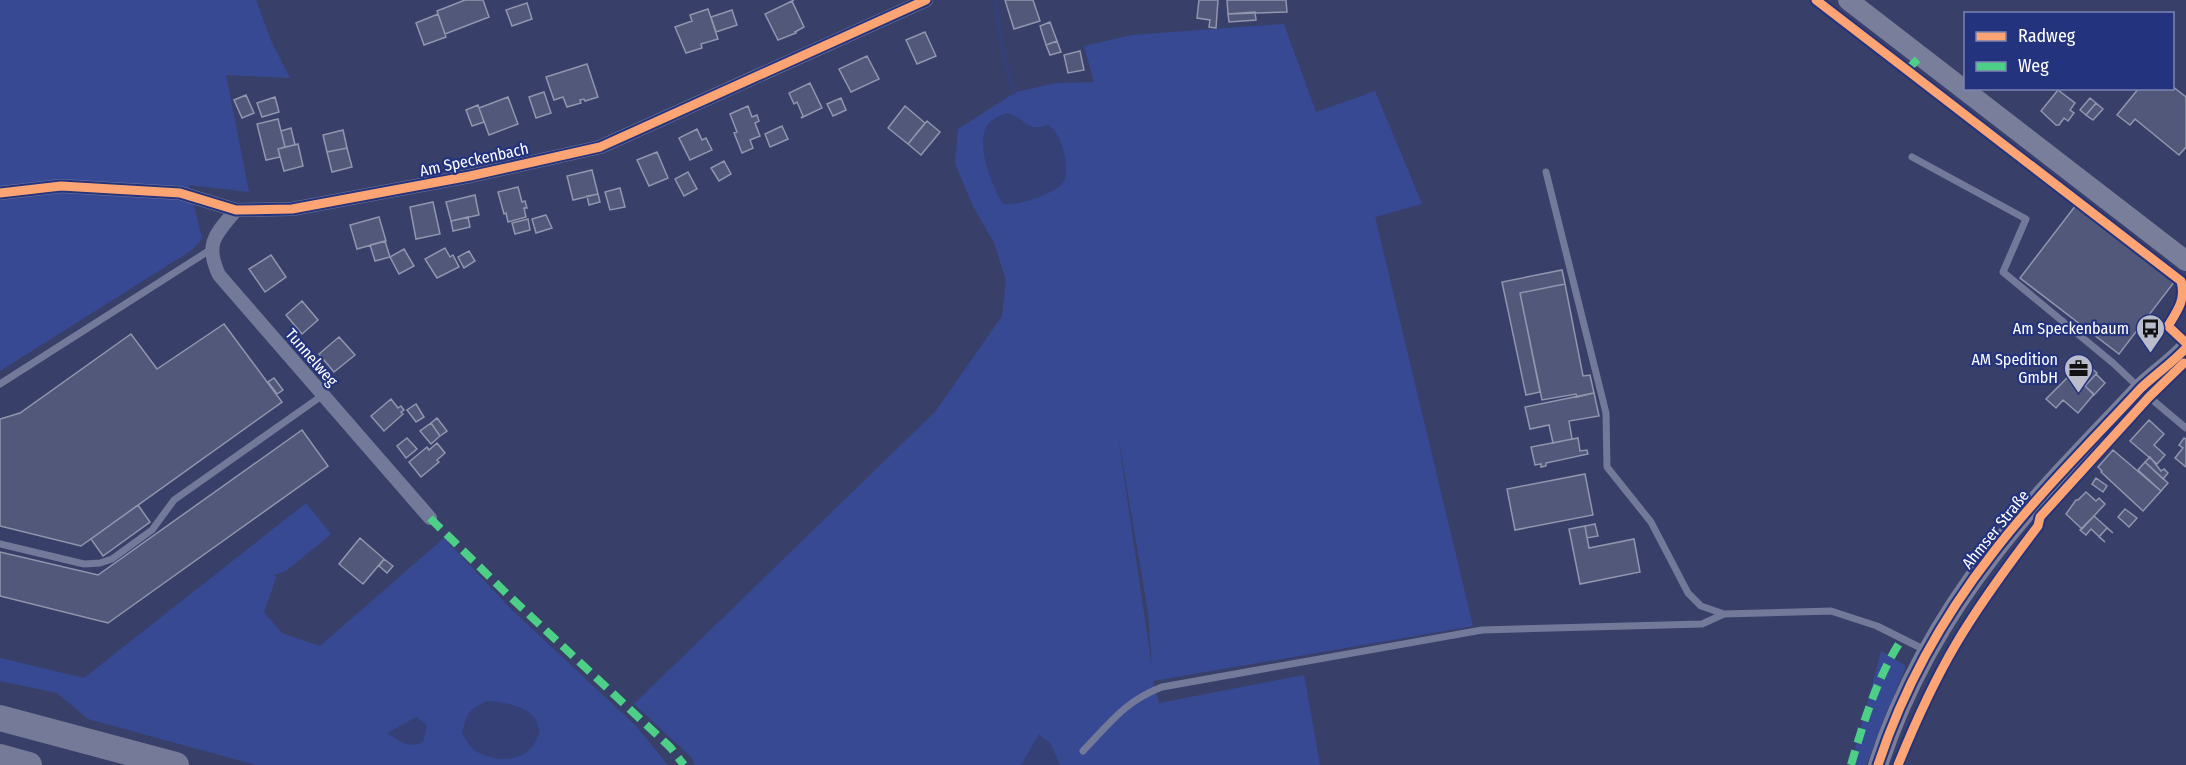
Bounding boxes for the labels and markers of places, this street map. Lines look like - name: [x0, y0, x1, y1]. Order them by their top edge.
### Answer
- bus stop icon: Am Speckenbaum: [2134, 312, 2166, 354]
- place label: Am Speckenbaum: [2013, 319, 2129, 338]
- place label: AM Spedition GmbH: [1971, 350, 2058, 387]
- office icon: AM Spedition GmbH: [2063, 352, 2095, 394]

